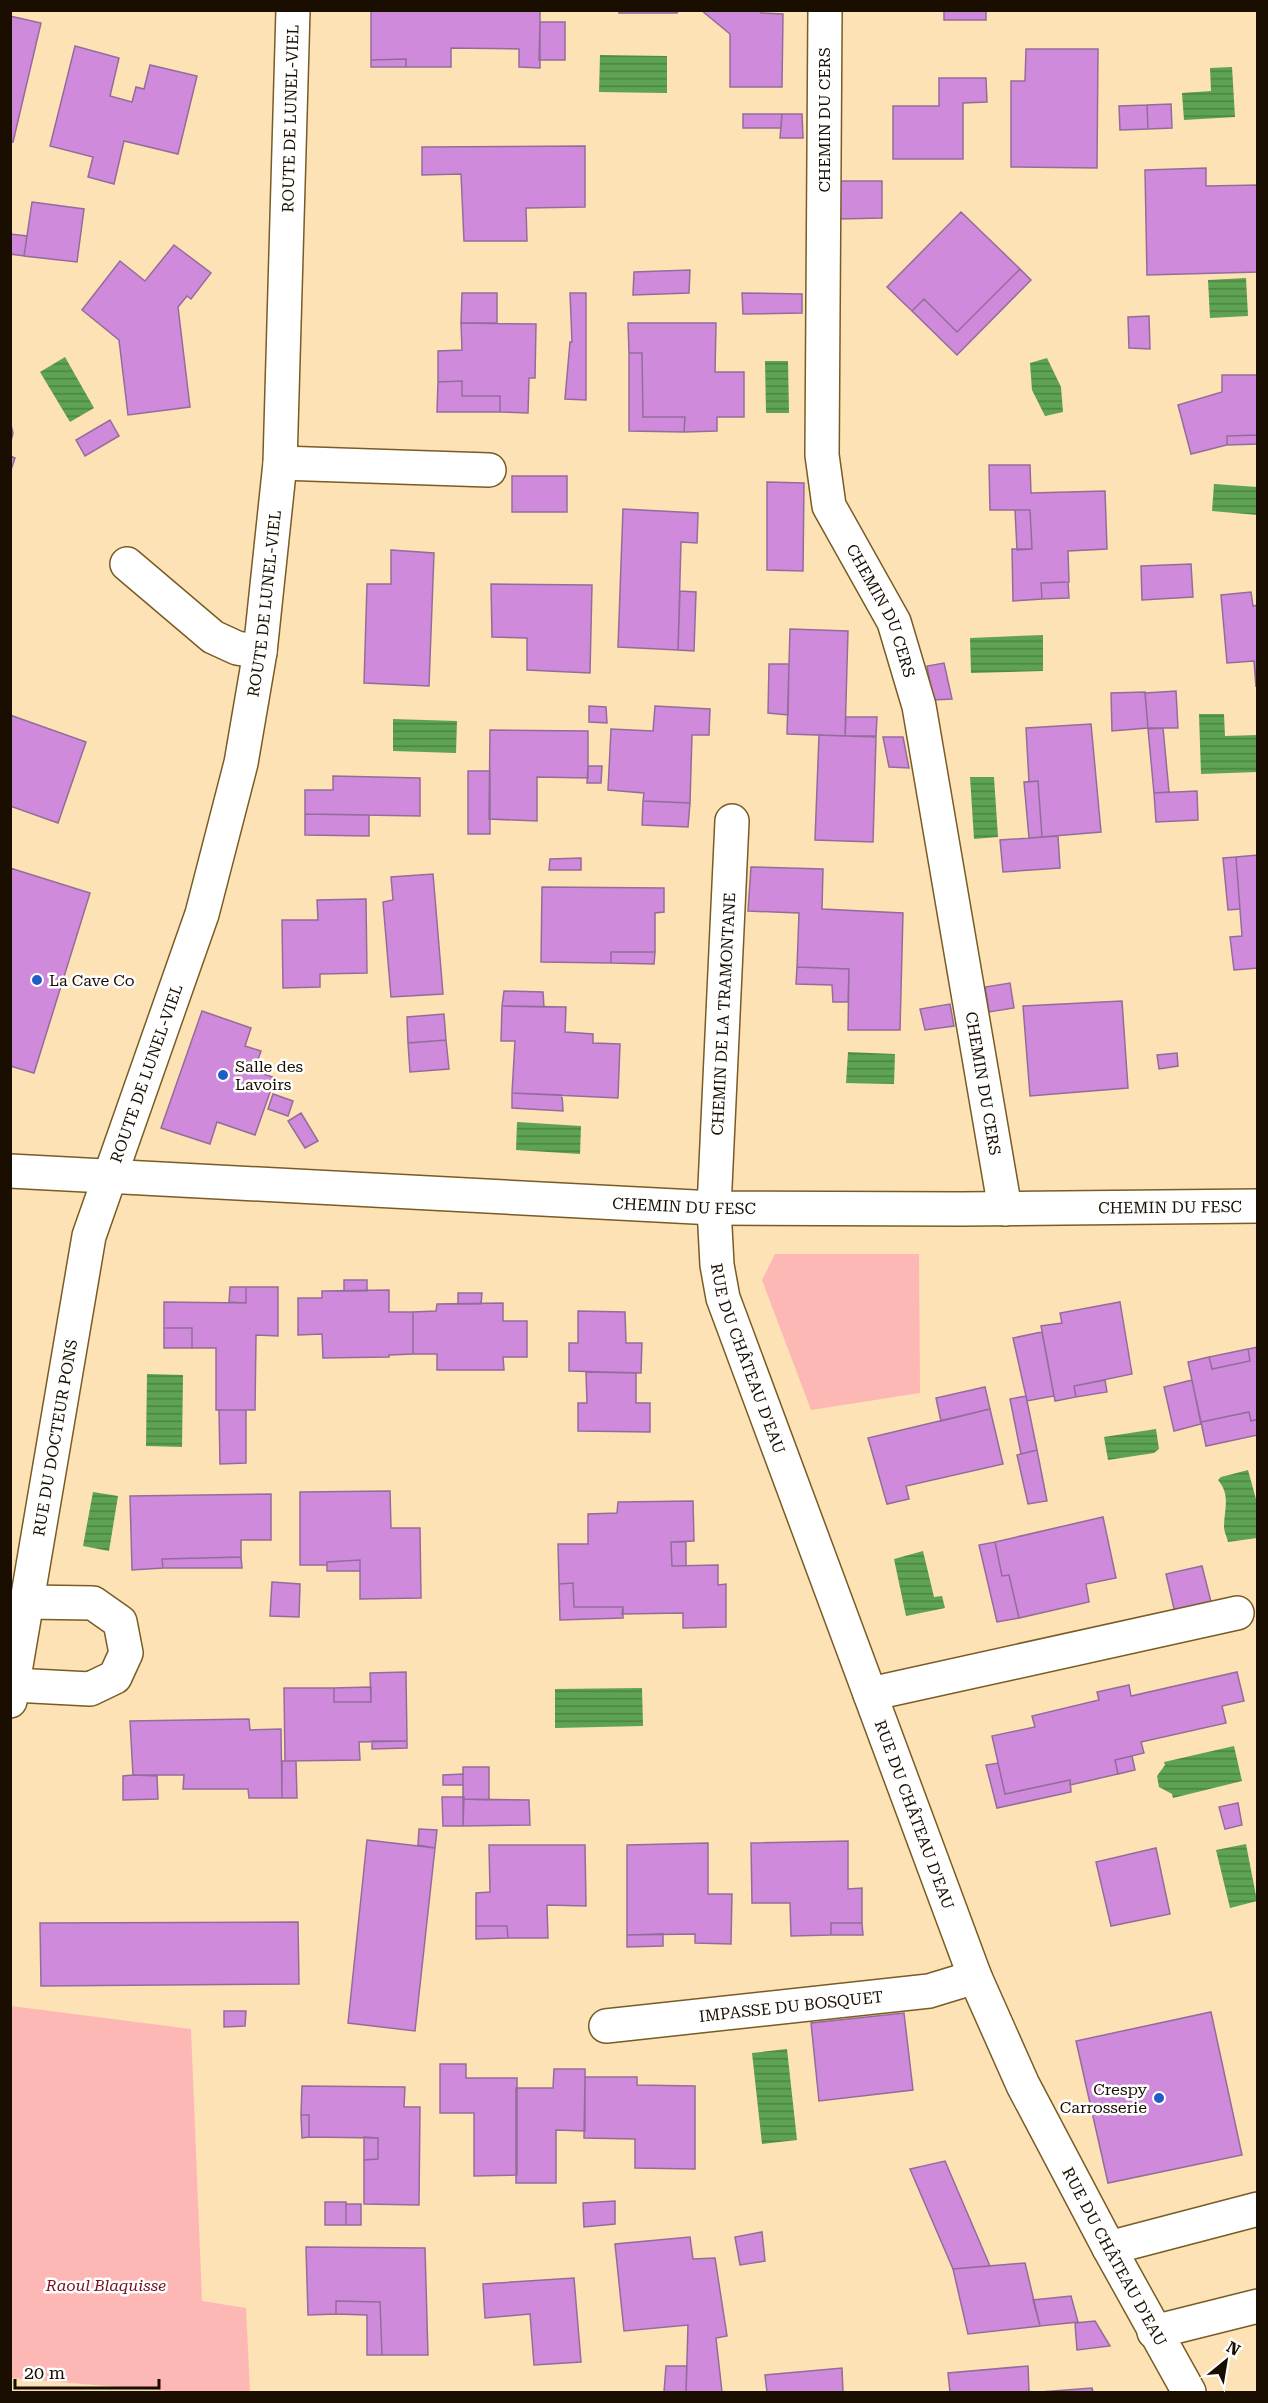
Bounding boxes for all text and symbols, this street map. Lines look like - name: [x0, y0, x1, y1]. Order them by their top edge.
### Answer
- street label: ROUTE DE LUNEL-VIEL: [278, 24, 303, 213]
- street label: CHEMIN DU CERS: [815, 47, 834, 193]
- street label: ROUTE DE LUNEL-VIEL: [243, 509, 285, 698]
- street label: CHEMIN DU CERS: [842, 541, 919, 680]
- street label: CHEMIN DE LA TRAMONTANE: [708, 892, 739, 1136]
- place label: La Cave Co: [49, 971, 135, 990]
- marker: La Cave Co: [30, 973, 44, 987]
- street label: ROUTE DE LUNEL-VIEL: [106, 982, 187, 1165]
- street label: CHEMIN DU CERS: [961, 1010, 1005, 1157]
- place label: Salle des Lavoirs: [235, 1057, 303, 1094]
- marker: Salle des Lavoirs: [216, 1068, 230, 1082]
- street label: CHEMIN DU FESC: [612, 1194, 756, 1218]
- street label: CHEMIN DU FESC: [1098, 1197, 1242, 1218]
- street label: RUE DU CHÂTEAU D'EAU: [707, 1262, 789, 1457]
- street label: RUE DU DOCTEUR PONS: [29, 1338, 81, 1538]
- street label: RUE DU CHÂTEAU D'EAU: [870, 1717, 958, 1912]
- street label: IMPASSE DU BOSQUET: [698, 1987, 884, 2026]
- place label: Crespy Carrosserie: [1060, 2080, 1148, 2117]
- marker: Crespy Carrosserie: [1152, 2091, 1166, 2105]
- street label: RUE DU CHÂTEAU D'EAU: [1058, 2164, 1171, 2350]
- park label: Raoul Blaquisse: [45, 2276, 166, 2295]
- north arrow: [1196, 2331, 1256, 2391]
- text: N: [1223, 2337, 1243, 2360]
- scale bar: [15, 2352, 159, 2390]
- text: 20 m: [24, 2362, 65, 2383]

